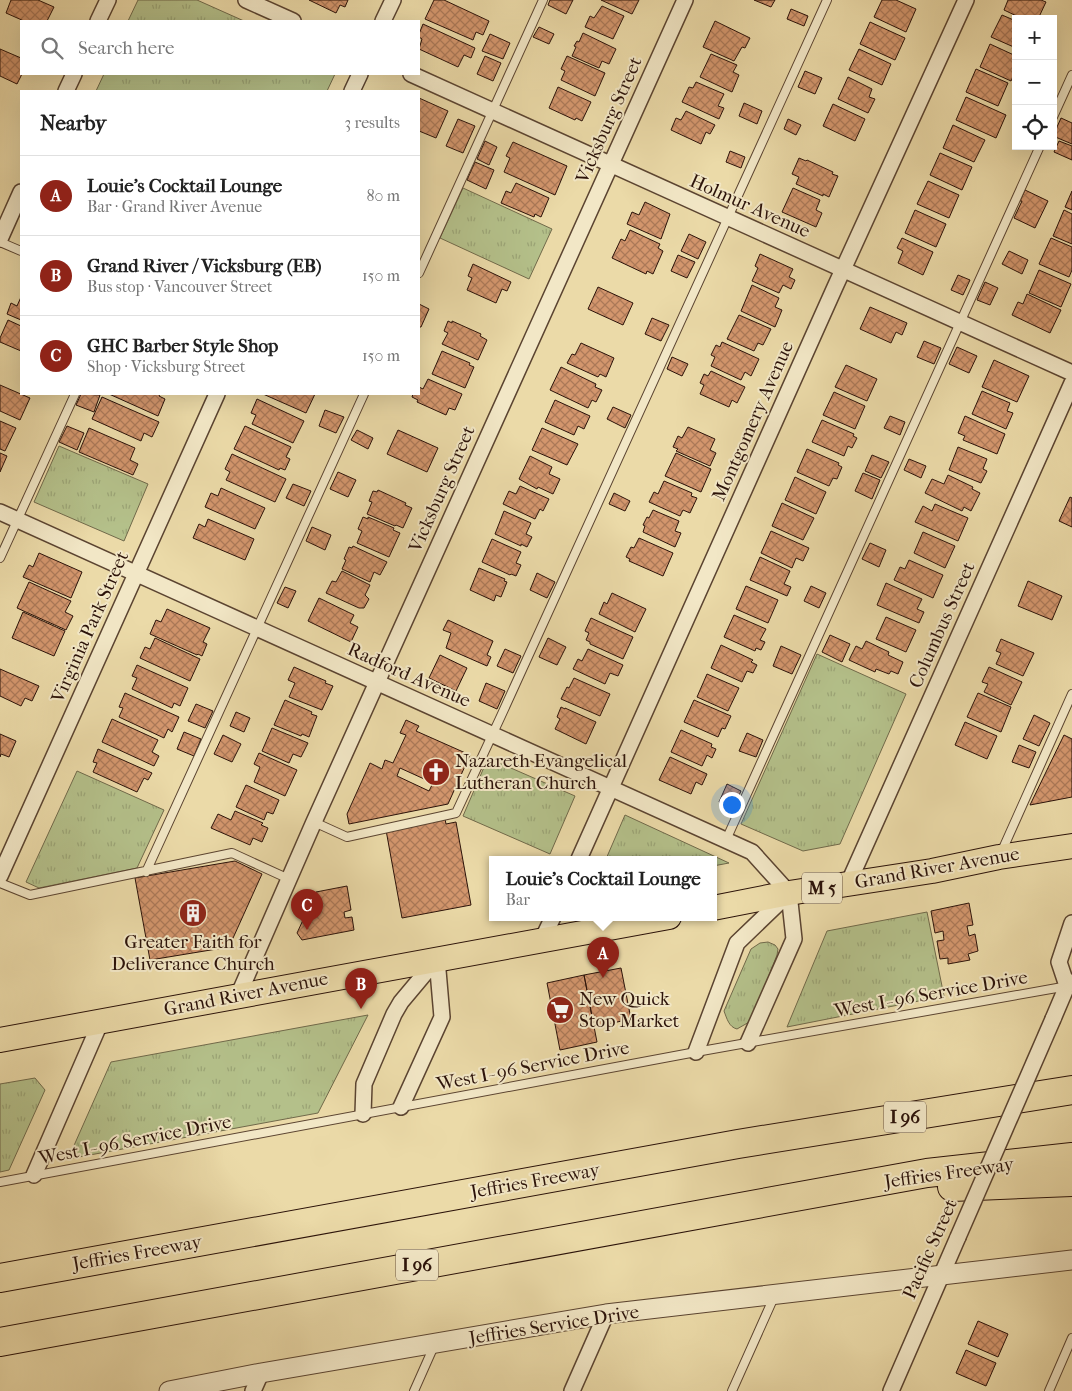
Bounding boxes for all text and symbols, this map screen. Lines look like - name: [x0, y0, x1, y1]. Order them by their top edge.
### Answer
- map controls: [1012, 15, 1057, 150]
- button: +: [1012, 15, 1057, 60]
- search box: [20, 20, 420, 75]
- icon: search: [38, 34, 66, 62]
- text: Search here: [78, 37, 174, 59]
- street label: Vicksburg Street: [571, 53, 647, 187]
- button: −: [1012, 60, 1057, 105]
- button: locate: [1012, 105, 1057, 150]
- text: Nearby: [40, 111, 106, 135]
- text: 3 results: [344, 113, 400, 132]
- street label: Holmur Avenue: [686, 170, 814, 242]
- text: Louie's Cocktail Lounge: [87, 175, 282, 197]
- text: A: [51, 186, 61, 205]
- text: 80 m: [366, 186, 400, 205]
- text: Bar · Grand River Avenue: [87, 197, 262, 216]
- text: Grand River / Vicksburg (EB): [87, 255, 321, 277]
- text: B: [51, 266, 61, 285]
- text: 150 m: [362, 266, 400, 285]
- text: Bus stop · Vancouver Street: [87, 277, 272, 296]
- text: GHC Barber Style Shop: [87, 335, 278, 357]
- street label: Montgomery Avenue: [708, 338, 798, 504]
- text: C: [51, 346, 61, 365]
- text: 150 m: [362, 346, 400, 365]
- text: Shop · Vicksburg Street: [87, 357, 245, 376]
- street label: Vicksburg Street: [404, 422, 480, 556]
- street label: Virginia Park Street: [46, 548, 133, 707]
- street label: Columbus Street: [904, 558, 980, 691]
- street label: Radford Avenue: [344, 638, 474, 712]
- place label: Nazareth Evangelical Lutheran Church: [455, 750, 627, 794]
- church icon: Nazareth Evangelical Lutheran Church: [421, 757, 451, 787]
- your location: [719, 792, 745, 818]
- street label: Grand River Avenue: [853, 843, 1021, 893]
- popup: [489, 856, 717, 921]
- text: Louie's Cocktail Lounge: [505, 868, 701, 890]
- road number: M 5: [802, 872, 842, 904]
- pin: C: [291, 889, 323, 930]
- text: Bar: [505, 890, 530, 909]
- building icon: Greater Faith for Deliverance Church: [178, 898, 208, 928]
- place label: Greater Faith for Deliverance Church: [111, 931, 275, 975]
- pin: A: [587, 937, 619, 978]
- street label: West I- 96 Service Drive: [832, 966, 1029, 1022]
- street label: Grand River Avenue: [162, 967, 330, 1021]
- pin: B: [345, 968, 377, 1009]
- place label: New Quick Stop Market: [579, 988, 680, 1032]
- supermarket icon: New Quick Stop Market: [545, 995, 575, 1025]
- street label: West I- 96 Service Drive: [434, 1037, 631, 1096]
- road number: I 96: [884, 1102, 926, 1132]
- street label: West I- 96 Service Drive: [36, 1111, 233, 1170]
- street label: Jeffries Freeway: [881, 1153, 1016, 1193]
- street label: Jeffries Freeway: [467, 1159, 602, 1204]
- street label: Pacific Street: [898, 1195, 962, 1302]
- street label: Jeffries Freeway: [69, 1231, 204, 1276]
- road number: I 96: [396, 1250, 438, 1280]
- street label: Jeffries Service Drive: [465, 1301, 641, 1350]

